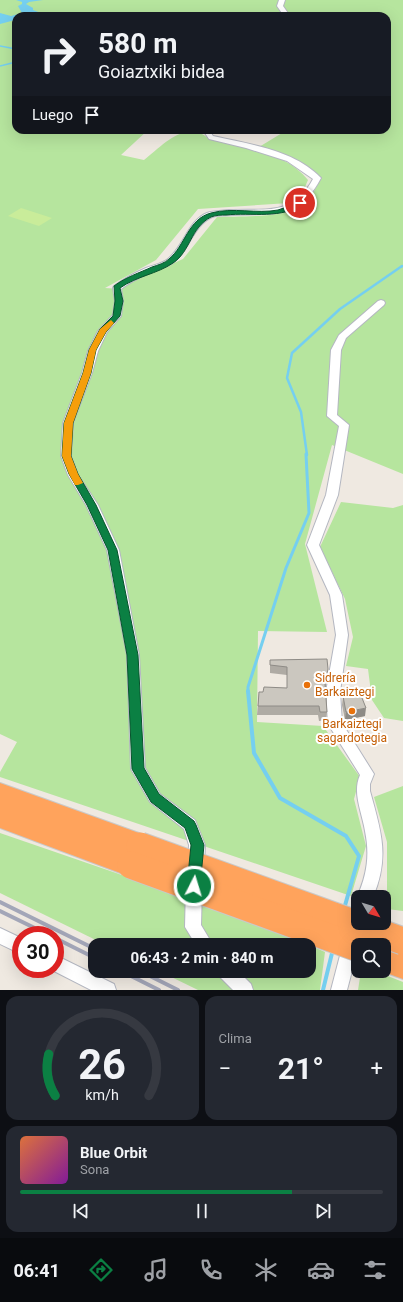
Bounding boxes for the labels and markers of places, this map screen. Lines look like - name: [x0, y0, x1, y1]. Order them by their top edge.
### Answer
- pin: [283, 186, 317, 220]
- place label: Sidrería Barkaiztegi: [315, 671, 375, 699]
- marker: Sidrería Barkaiztegi: [302, 680, 312, 690]
- marker: Barkaiztegi sagardotegia: [347, 706, 357, 716]
- place label: Barkaiztegi sagardotegia: [317, 717, 387, 745]

